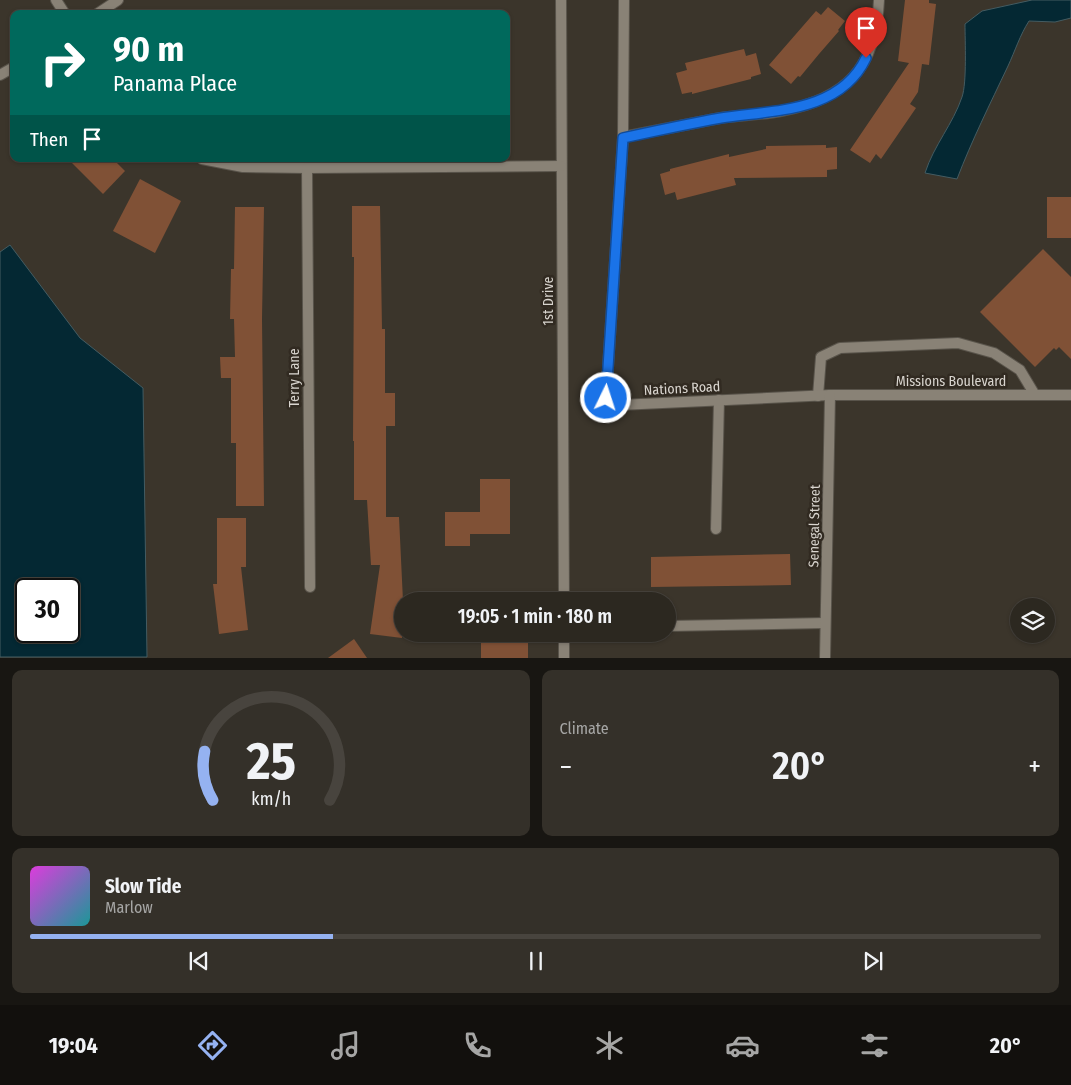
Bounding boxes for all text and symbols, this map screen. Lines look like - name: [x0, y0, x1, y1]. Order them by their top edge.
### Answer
- pin: [845, 7, 887, 58]
- icon: arrive: [852, 14, 880, 42]
- text: 90 m: [113, 28, 184, 70]
- icon: right: [30, 30, 95, 95]
- text: Panama Place: [113, 70, 237, 97]
- icon: arrive: [78, 125, 106, 153]
- text: Then: [30, 128, 68, 151]
- street label: 1st Drive: [540, 276, 557, 325]
- street label: Terry Lane: [286, 348, 303, 408]
- position arrow: [579, 371, 631, 423]
- street label: Missions Boulevard: [896, 373, 1006, 390]
- street label: Nations Road: [643, 378, 721, 399]
- street label: Senegal Street: [805, 484, 824, 567]
- speed limit sign: 30: [15, 578, 80, 643]
- map controls: [1010, 598, 1055, 643]
- button: layers: [1010, 598, 1055, 643]
- text: 19:05 · 1 min · 180 m: [458, 605, 612, 628]
- text: Climate: [560, 719, 609, 738]
- text: 25: [245, 730, 296, 793]
- text: 20°: [772, 743, 828, 789]
- text: −: [560, 750, 572, 783]
- text: +: [1028, 750, 1041, 783]
- text: km/h: [251, 788, 291, 810]
- text: Slow Tide: [105, 875, 181, 898]
- text: Marlow: [105, 898, 153, 917]
- icon: previous: [185, 947, 213, 975]
- icon: pause: [522, 947, 550, 975]
- icon: next: [859, 947, 887, 975]
- icon: directions: [195, 1028, 230, 1063]
- icon: music: [328, 1028, 363, 1063]
- icon: phone: [460, 1028, 495, 1063]
- icon: climate: [592, 1028, 627, 1063]
- icon: car: [725, 1028, 760, 1063]
- icon: filters: [857, 1028, 892, 1063]
- text: 19:04: [49, 1032, 98, 1059]
- text: 20°: [990, 1032, 1022, 1059]

